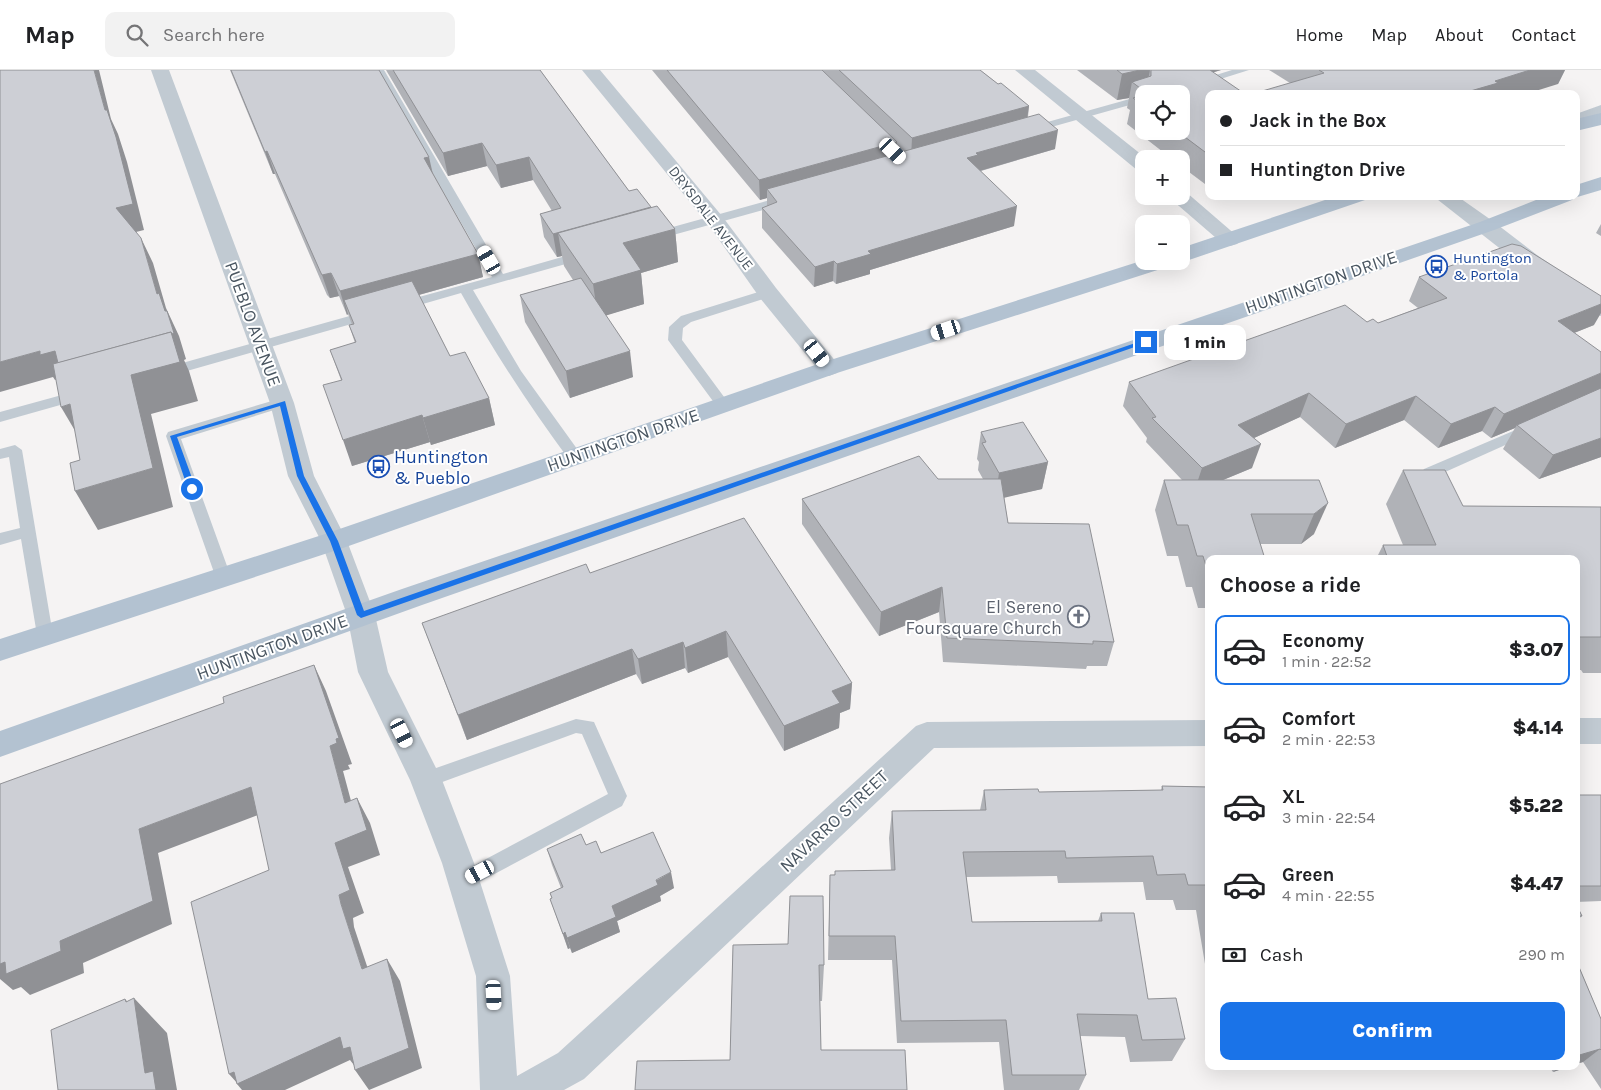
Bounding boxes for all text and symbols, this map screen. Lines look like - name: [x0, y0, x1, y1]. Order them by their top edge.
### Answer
- search box: [105, 12, 455, 57]
- text: Map: [25, 21, 75, 49]
- icon: search: [123, 21, 151, 49]
- text: Search here: [163, 24, 265, 46]
- text: Home: [1295, 24, 1343, 46]
- text: Map: [1371, 24, 1407, 46]
- text: About: [1435, 24, 1484, 46]
- text: Contact: [1512, 24, 1576, 46]
- map controls: [1135, 85, 1190, 270]
- button: locate: [1135, 85, 1190, 140]
- text: Jack in the Box: [1250, 110, 1386, 132]
- car: [876, 135, 909, 167]
- button: +: [1135, 150, 1190, 205]
- text: Huntington Drive: [1250, 159, 1405, 181]
- street label: DRYSDALE AVENUE: [665, 162, 757, 274]
- button: −: [1135, 215, 1190, 270]
- car: [475, 243, 502, 277]
- street label: HUNTINGTON DRIVE: [1242, 246, 1400, 318]
- place label: Huntington & Portola: [1453, 249, 1532, 284]
- bus stop icon: Huntington & Portola: [1425, 255, 1449, 279]
- street label: PUEBLO AVENUE: [220, 258, 286, 390]
- car: [929, 318, 962, 342]
- callout: 1 min: [1164, 324, 1246, 360]
- route end: [1135, 331, 1157, 353]
- text: 1 min: [1184, 333, 1226, 352]
- car: [801, 337, 832, 369]
- street label: HUNTINGTON DRIVE: [544, 404, 702, 476]
- place label: Huntington & Pueblo: [394, 446, 488, 489]
- bus stop icon: Huntington & Pueblo: [366, 455, 390, 479]
- route start: [181, 478, 203, 500]
- text: Choose a ride: [1220, 572, 1361, 598]
- place label: El Sereno Foursquare Church: [906, 596, 1062, 639]
- church icon: El Sereno Foursquare Church: [1066, 605, 1090, 629]
- street label: HUNTINGTON DRIVE: [193, 609, 351, 685]
- icon: car: [1222, 628, 1267, 673]
- text: Economy: [1282, 630, 1364, 652]
- text: $3.07: [1509, 639, 1563, 661]
- text: 1 min · 22:52: [1282, 652, 1371, 671]
- icon: car: [1222, 706, 1267, 751]
- text: Comfort: [1282, 708, 1356, 730]
- car: [388, 716, 415, 750]
- text: $4.14: [1513, 717, 1563, 739]
- text: 2 min · 22:53: [1282, 730, 1376, 749]
- street label: NAVARRO STREET: [775, 765, 893, 877]
- icon: car: [1222, 784, 1267, 829]
- text: XL: [1282, 786, 1304, 808]
- text: $5.22: [1508, 795, 1563, 817]
- text: 3 min · 22:54: [1282, 808, 1375, 827]
- car: [463, 858, 496, 886]
- icon: car: [1222, 862, 1267, 907]
- text: Green: [1282, 864, 1334, 886]
- text: $4.47: [1510, 873, 1563, 895]
- text: 4 min · 22:55: [1282, 886, 1375, 905]
- icon: cash: [1220, 941, 1248, 969]
- text: Cash: [1260, 944, 1304, 966]
- text: 290 m: [1518, 945, 1565, 964]
- car: [485, 980, 502, 1010]
- button: Confirm: [1220, 1002, 1565, 1060]

